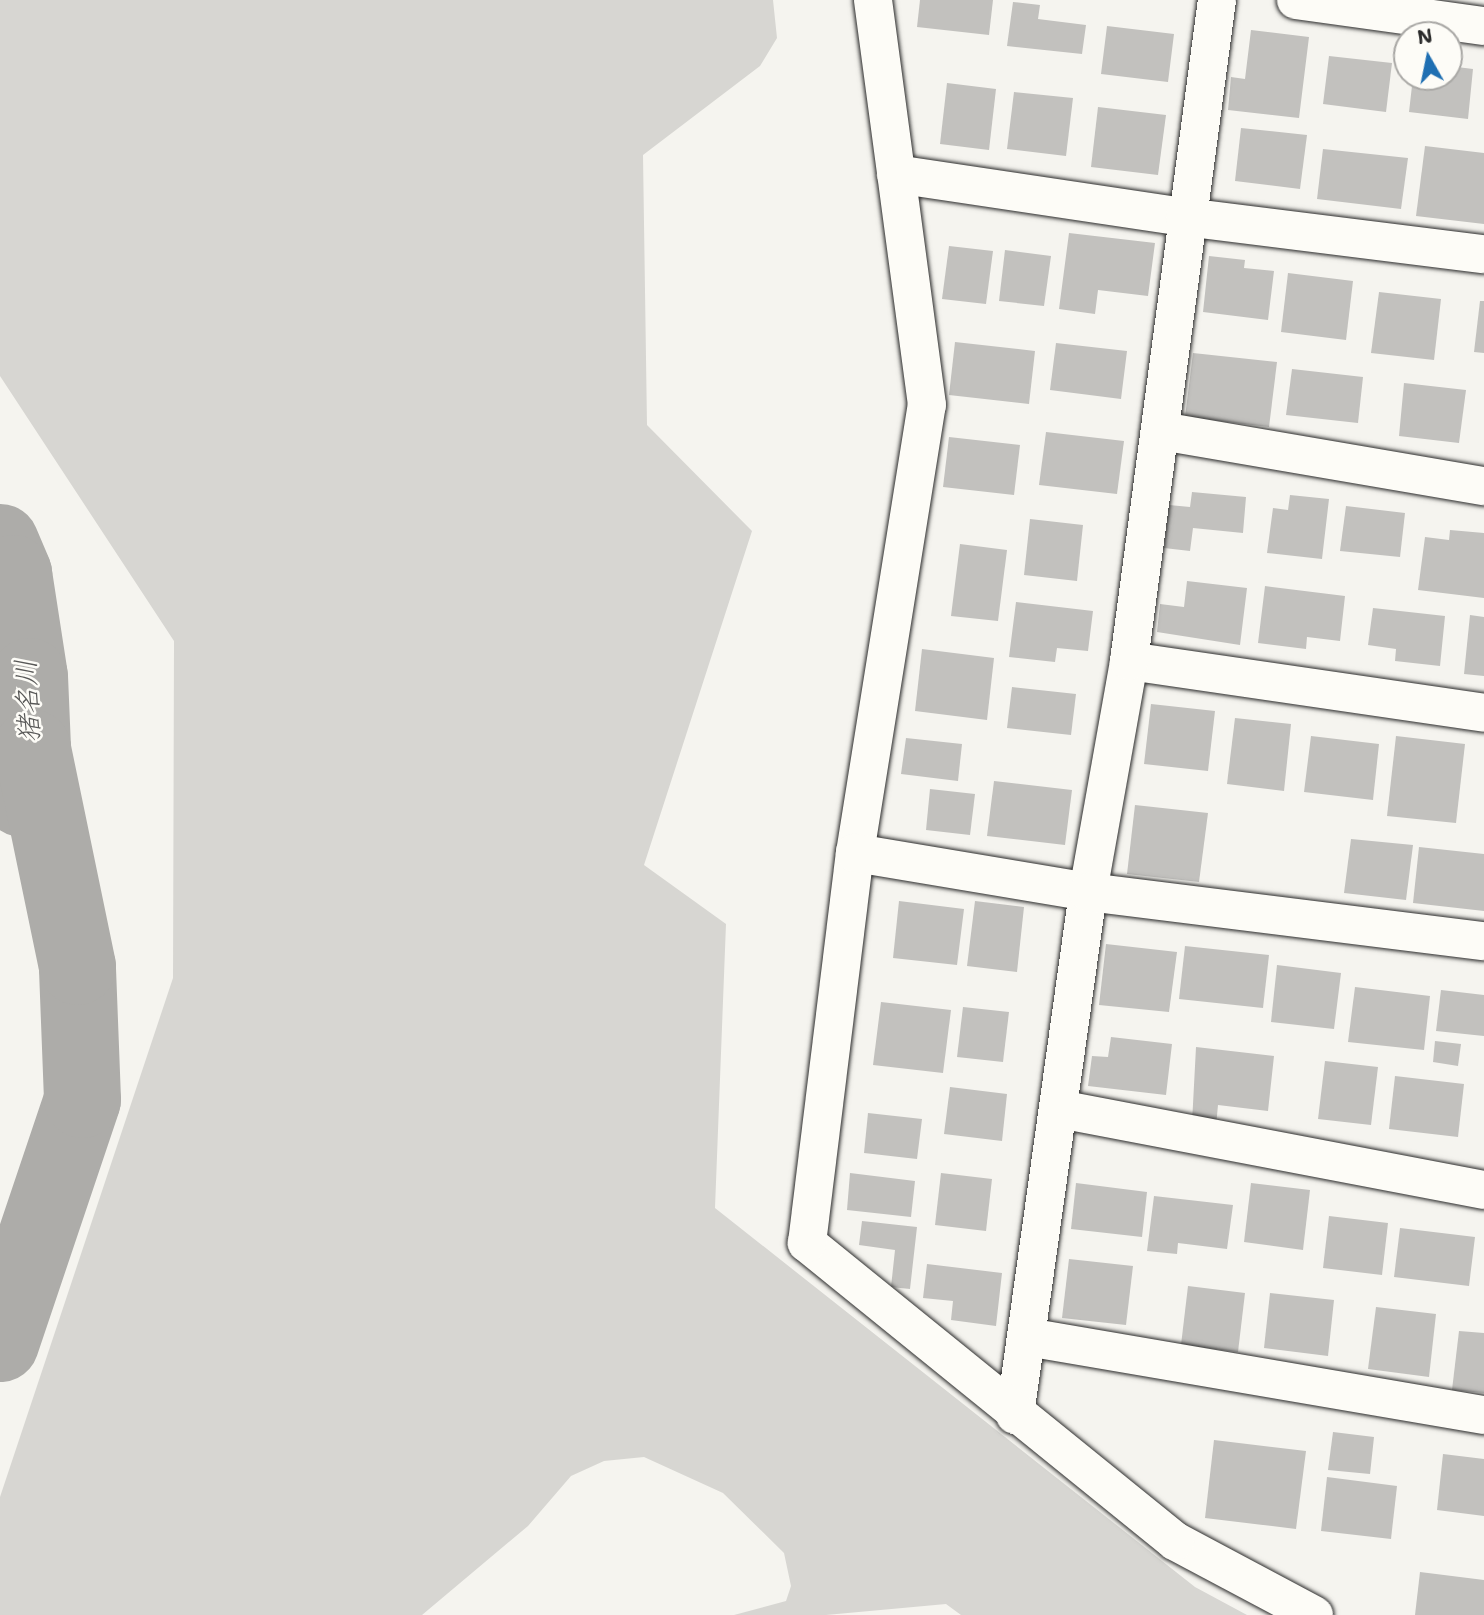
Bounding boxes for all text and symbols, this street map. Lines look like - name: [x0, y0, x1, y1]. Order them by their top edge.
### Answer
- north arrow: [1393, 21, 1463, 91]
- text: N: [1416, 23, 1434, 50]
- water label: 猪名川: [8, 658, 46, 744]

